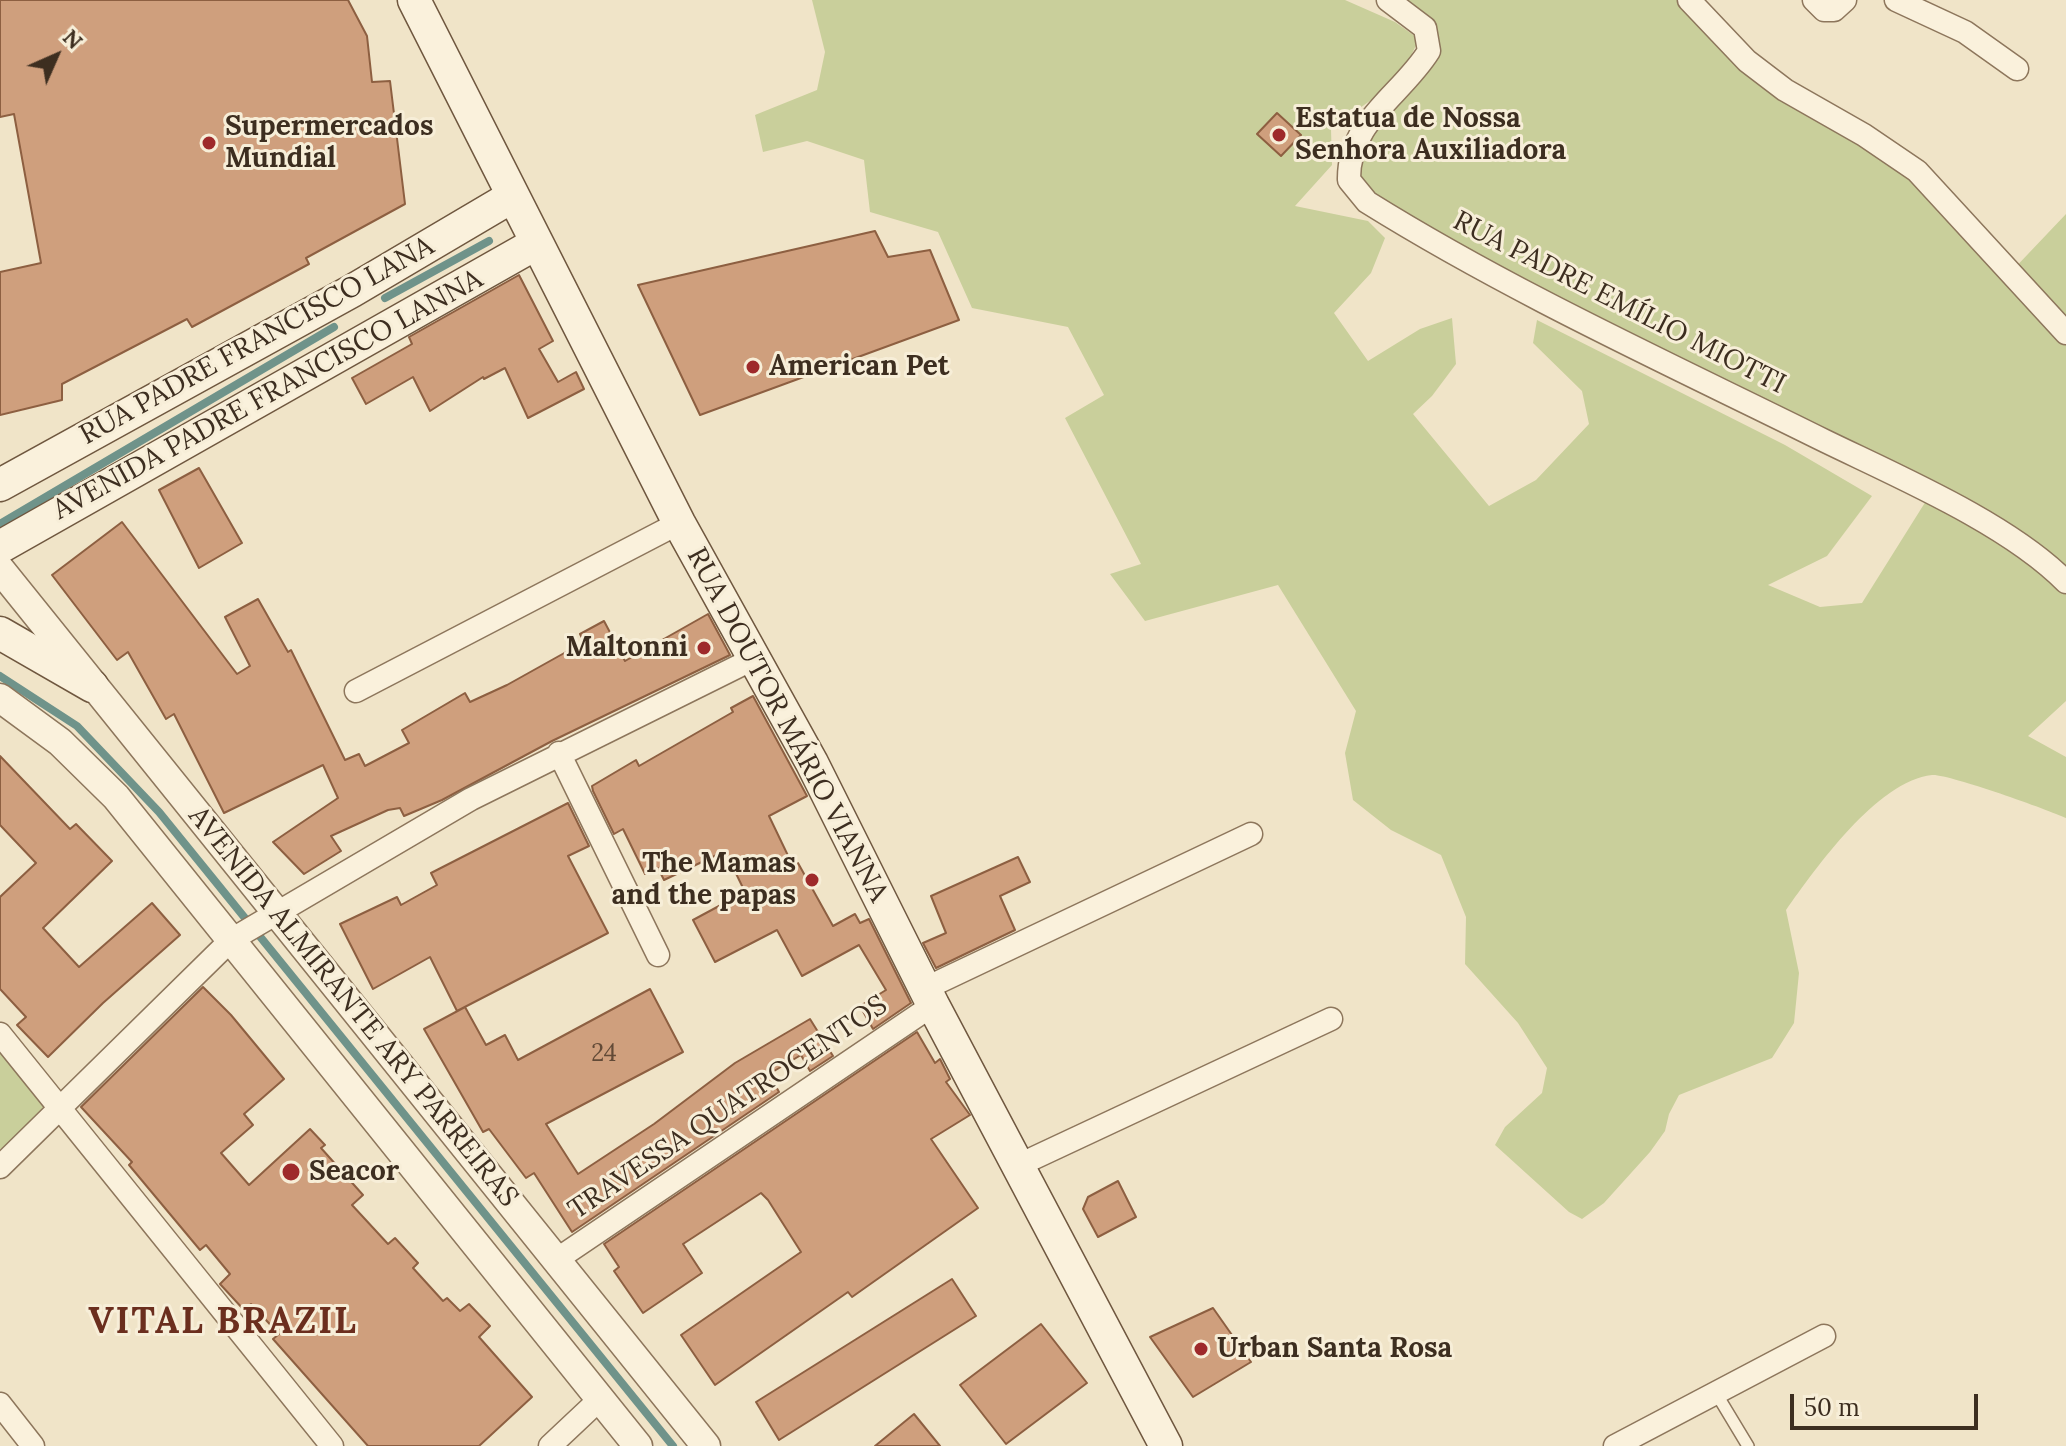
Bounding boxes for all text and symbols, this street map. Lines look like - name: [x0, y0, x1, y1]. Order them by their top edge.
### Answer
- north arrow: [16, 16, 96, 96]
- text: N: [57, 23, 89, 55]
- place label: Estatua de Nossa Senhora Auxiliadora: [1295, 102, 1566, 168]
- place label: Supermercados Mundial: [225, 110, 433, 176]
- marker: Estatua de Nossa Senhora Auxiliadora: [1270, 126, 1288, 144]
- marker: Supermercados Mundial: [200, 134, 218, 152]
- street label: RUA PADRE EMÍLIO MIOTTI: [1447, 204, 1791, 402]
- street label: RUA PADRE FRANCISCO LANA: [74, 230, 440, 452]
- street label: AVENIDA PADRE FRANCISCO LANNA: [47, 262, 489, 528]
- place label: American Pet: [769, 350, 949, 384]
- marker: American Pet: [744, 358, 762, 376]
- street label: RUA DOUTOR MÁRIO VIANNA: [679, 542, 895, 908]
- place label: Maltonni: [565, 631, 688, 665]
- marker: Maltonni: [695, 639, 713, 657]
- street label: AVENIDA ALMIRANTE ARY PARREIRAS: [181, 800, 525, 1214]
- place label: The Mamas and the papas: [611, 847, 796, 913]
- marker: The Mamas and the papas: [803, 871, 821, 889]
- street label: TRAVESSA QUATROCENTOS: [562, 989, 894, 1227]
- house number: 24: [591, 1040, 617, 1068]
- place label: Seacor: [309, 1155, 399, 1189]
- marker: Seacor: [280, 1161, 302, 1183]
- district label: VITAL BRAZIL: [88, 1301, 358, 1345]
- place label: Urban Santa Rosa: [1217, 1332, 1452, 1366]
- marker: Urban Santa Rosa: [1192, 1340, 1210, 1358]
- scale bar: [1794, 1378, 1982, 1428]
- text: 50 m: [1804, 1392, 1860, 1423]

